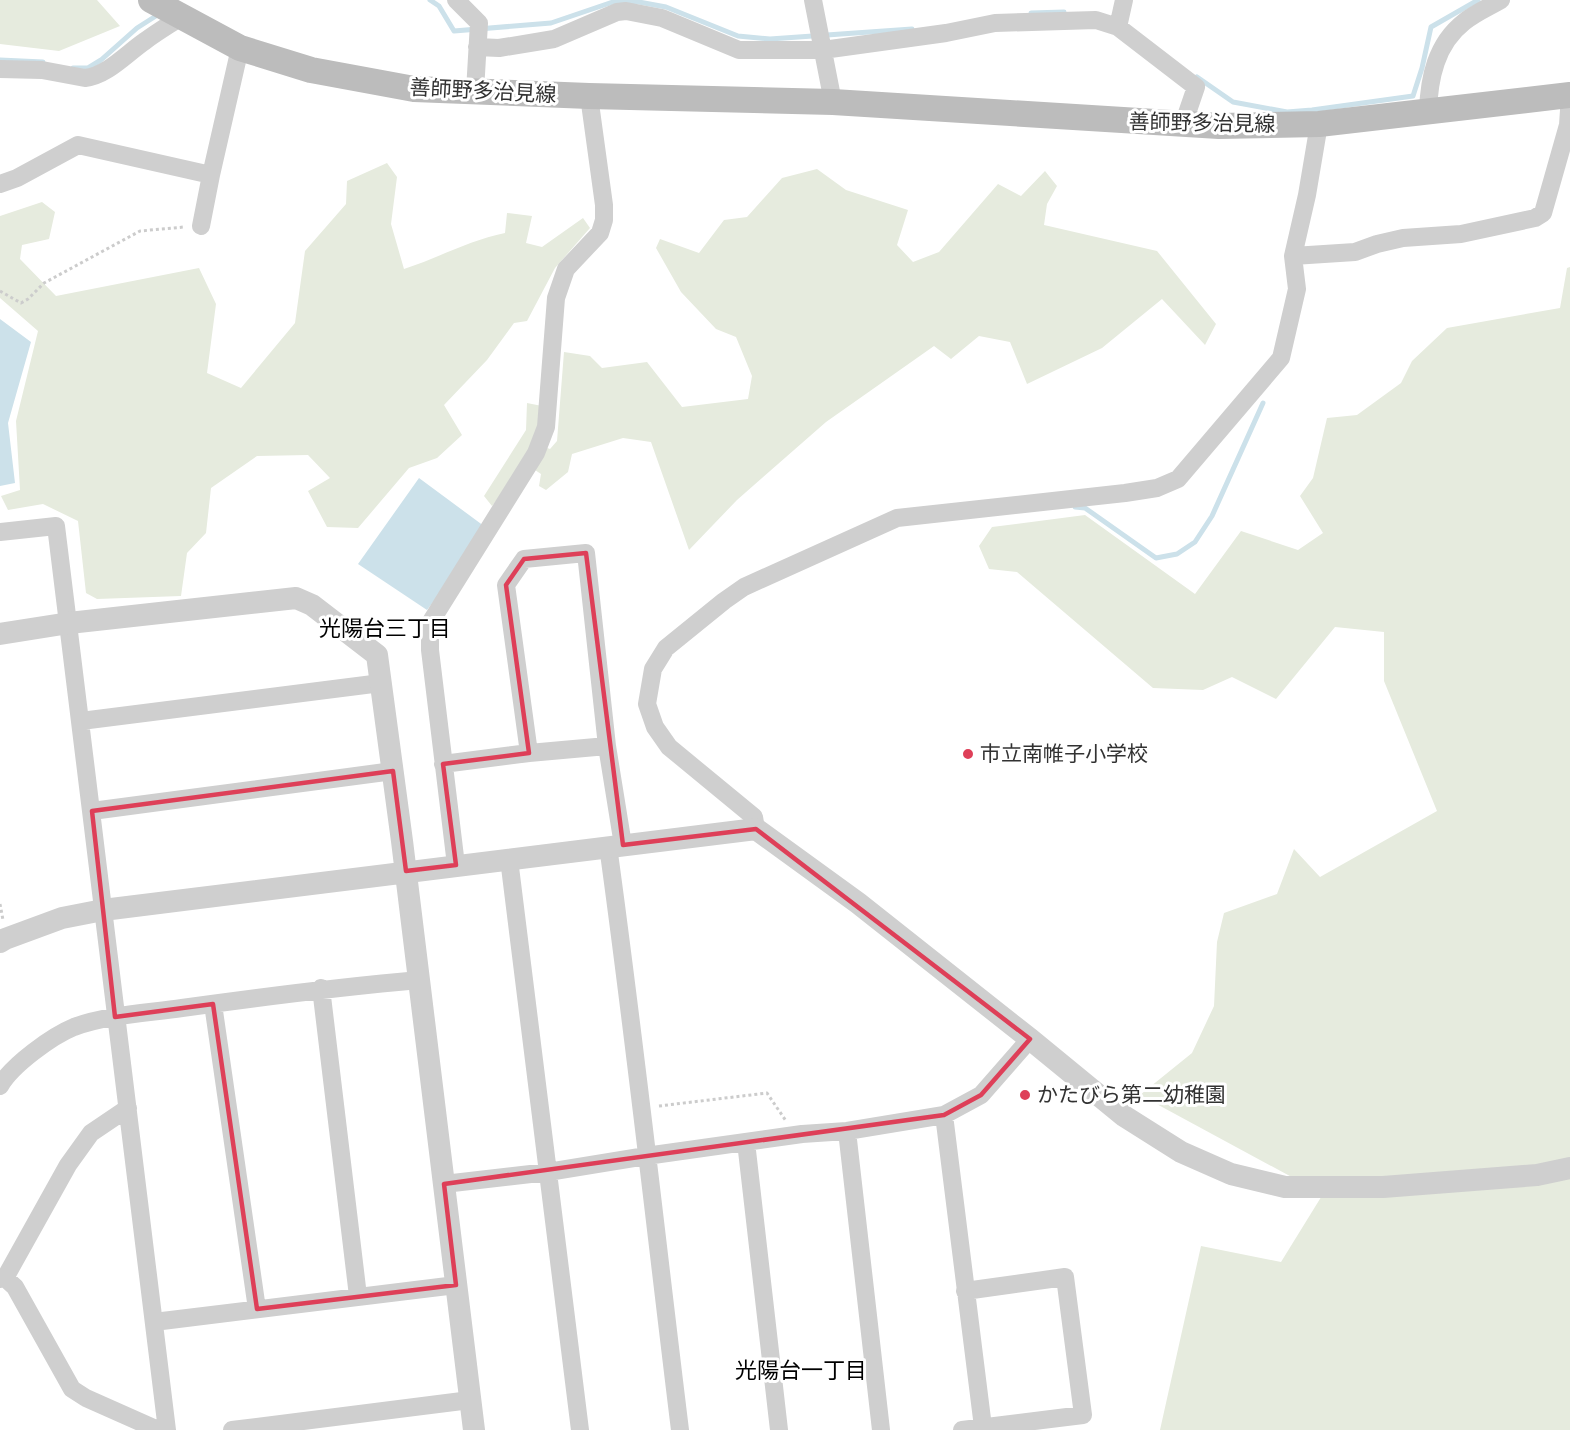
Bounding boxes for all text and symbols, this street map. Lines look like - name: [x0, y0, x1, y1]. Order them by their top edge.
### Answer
- street label: 善師野多治見線: [409, 72, 557, 108]
- street label: 善師野多治見線: [1128, 107, 1276, 137]
- district label: 光陽台三丁目: [319, 612, 451, 642]
- place label: 市立南帷子小学校: [980, 739, 1148, 767]
- marker: 市立南帷子小学校: [961, 747, 975, 761]
- place label: かたびら第二幼稚園: [1037, 1080, 1226, 1108]
- marker: かたびら第二幼稚園: [1018, 1088, 1032, 1102]
- district label: 光陽台一丁目: [735, 1354, 867, 1384]

